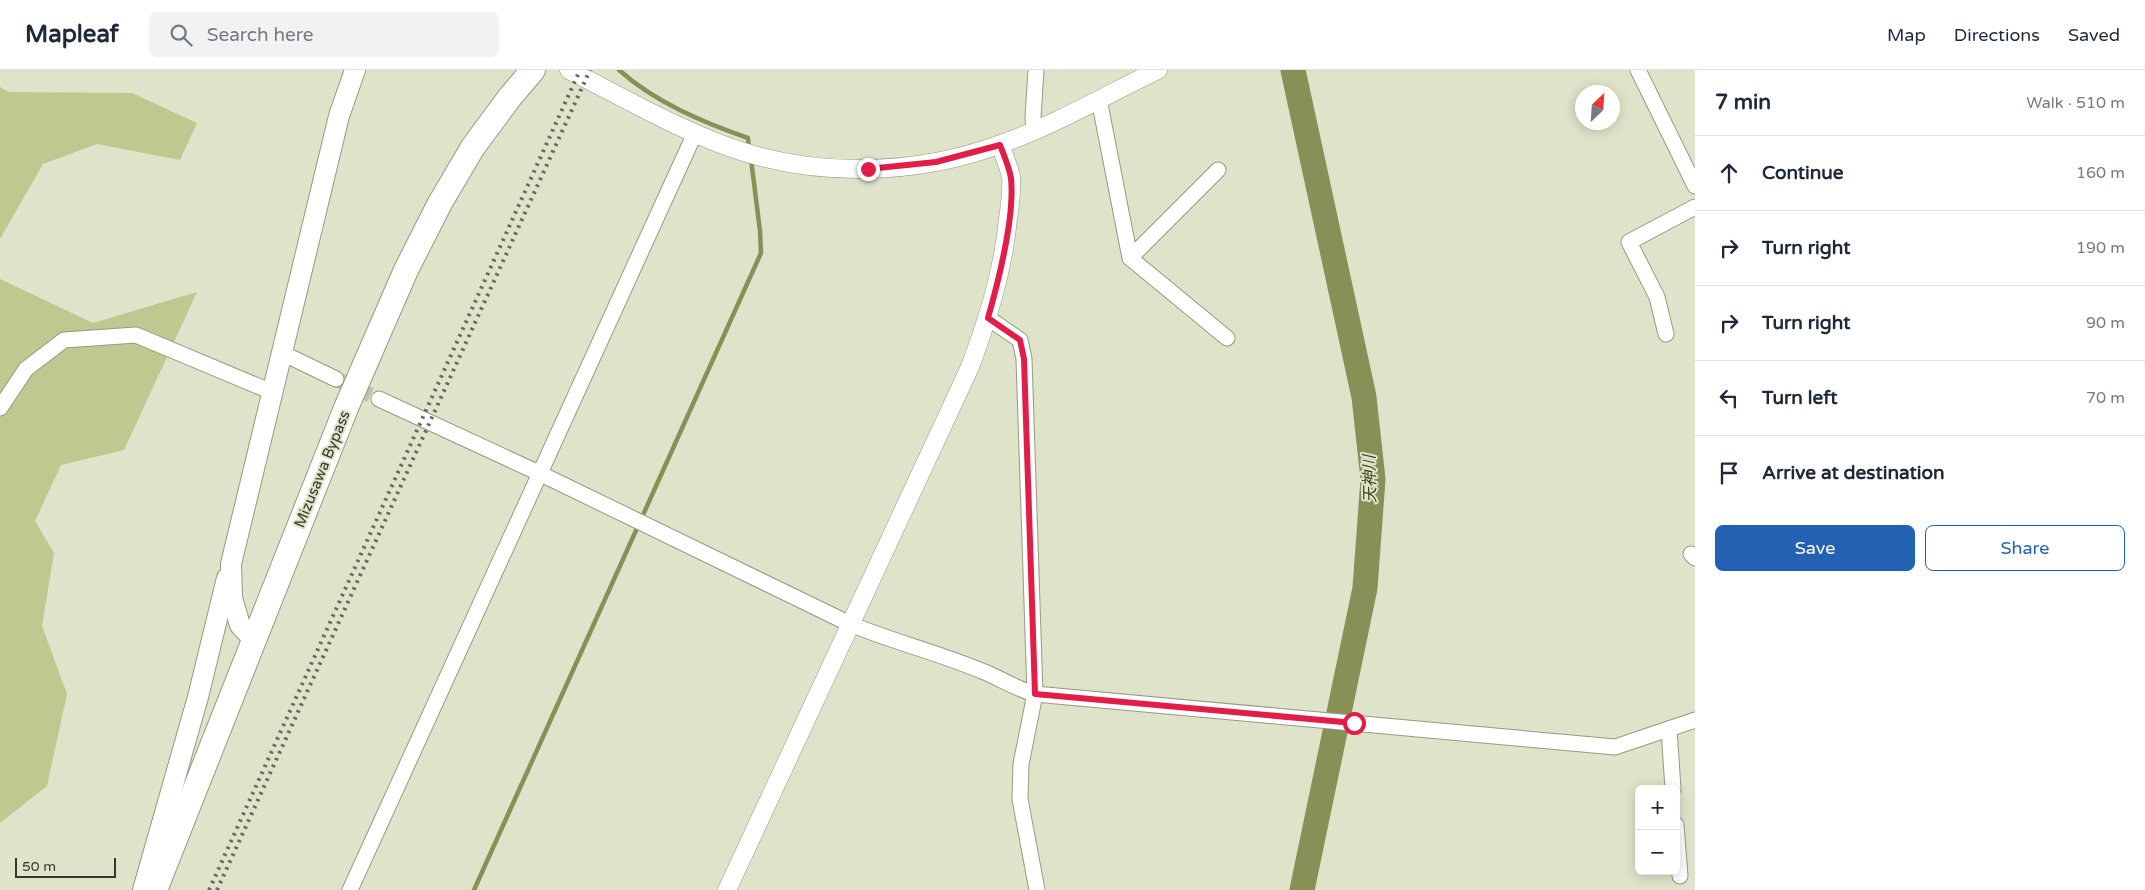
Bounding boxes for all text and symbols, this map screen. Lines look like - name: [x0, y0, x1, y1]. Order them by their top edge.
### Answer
- search box: [149, 12, 499, 57]
- text: Mapleaf: [25, 20, 119, 49]
- icon: search: [167, 21, 195, 49]
- text: Search here: [207, 24, 314, 46]
- text: Map: [1887, 24, 1926, 46]
- text: Directions: [1954, 24, 2040, 46]
- text: Saved: [2068, 24, 2120, 46]
- north arrow: [1575, 85, 1620, 130]
- text: 7 min: [1715, 90, 1771, 115]
- text: Walk · 510 m: [2026, 93, 2125, 113]
- route end: [857, 158, 880, 181]
- icon: ahead: [1715, 159, 1743, 187]
- text: Continue: [1762, 162, 1844, 184]
- text: 160 m: [2076, 163, 2125, 183]
- icon: right: [1715, 234, 1743, 262]
- text: Turn right: [1762, 237, 1850, 259]
- text: 190 m: [2076, 238, 2125, 258]
- icon: right: [1715, 309, 1743, 337]
- text: Turn right: [1762, 312, 1850, 334]
- text: 90 m: [2086, 313, 2125, 333]
- icon: left: [1715, 384, 1743, 412]
- text: Turn left: [1762, 387, 1838, 409]
- text: 70 m: [2086, 388, 2125, 408]
- street label: Mizusawa Bypass: [290, 408, 354, 530]
- water label: 天神川: [1360, 453, 1380, 503]
- icon: arrive: [1715, 459, 1743, 487]
- text: Arrive at destination: [1762, 462, 1945, 484]
- button: Save: [1715, 525, 1915, 571]
- button: Share: [1925, 525, 2125, 571]
- route start: [1343, 712, 1366, 735]
- map controls: [1635, 785, 1680, 875]
- button: +: [1635, 785, 1680, 830]
- button: −: [1635, 830, 1680, 875]
- scale bar: [15, 855, 116, 878]
- text: 50 m: [22, 858, 56, 875]

